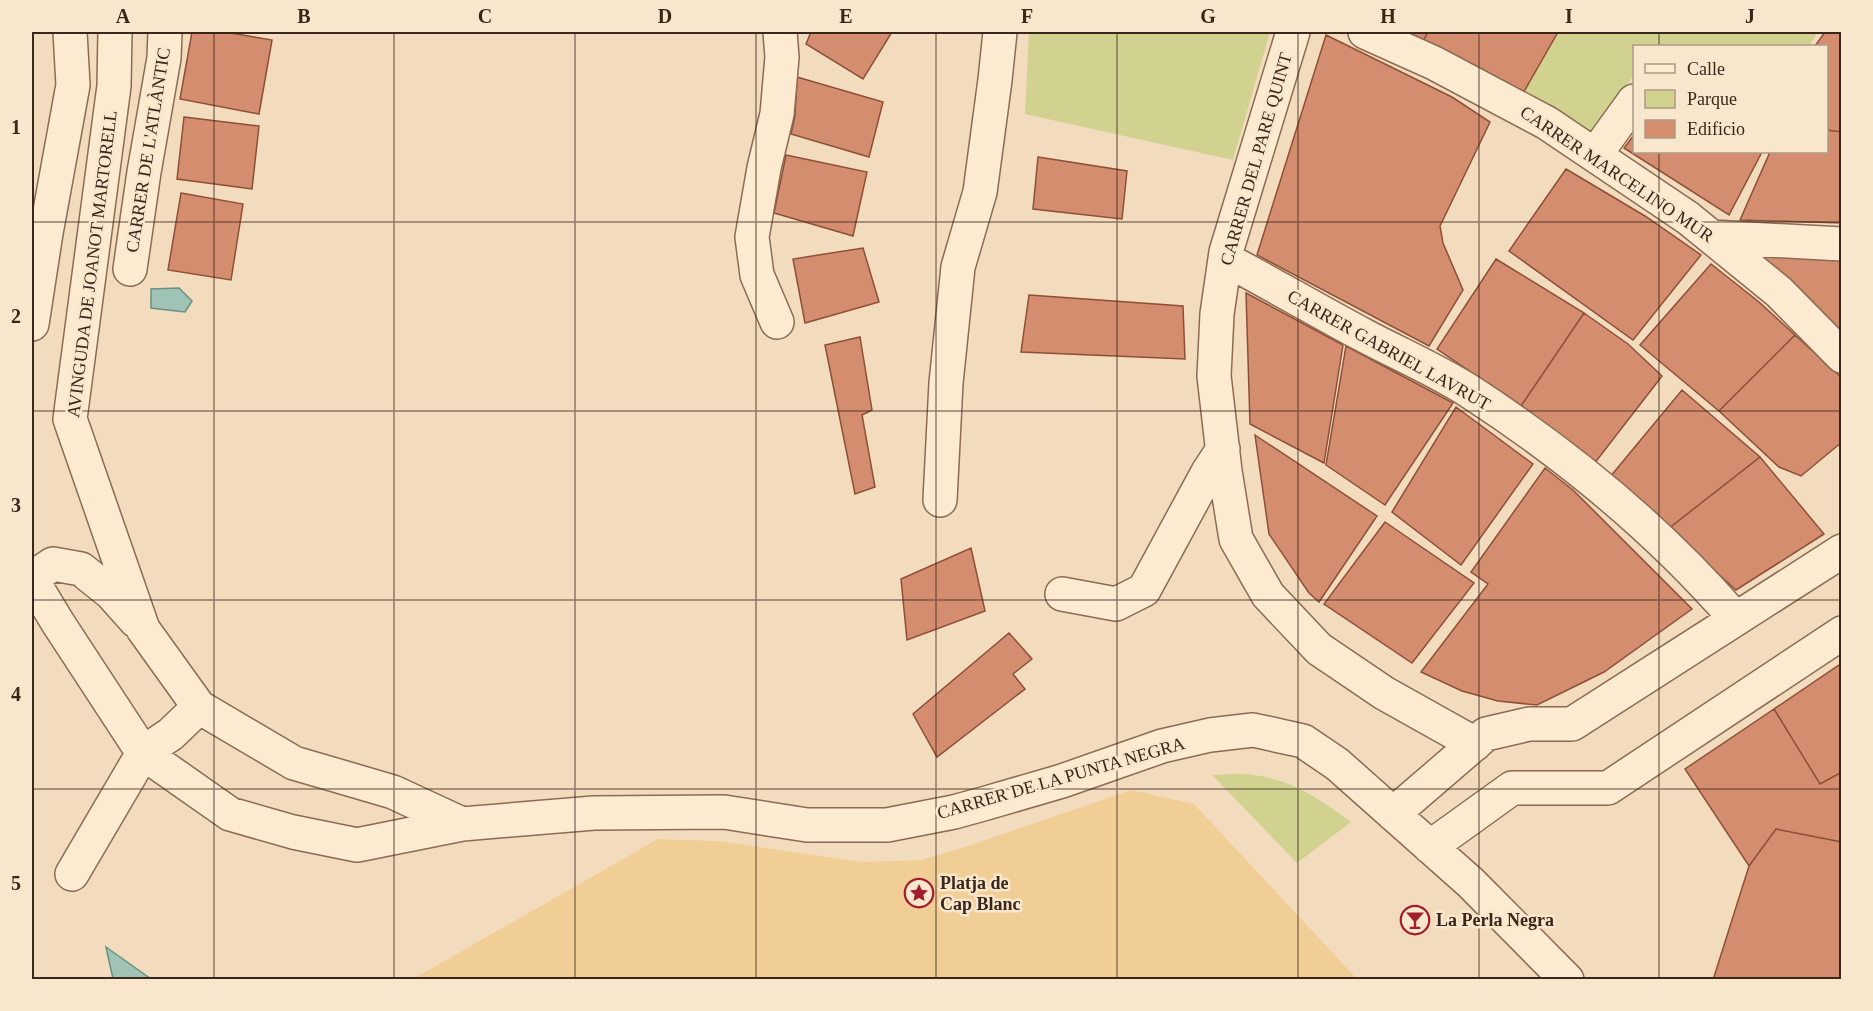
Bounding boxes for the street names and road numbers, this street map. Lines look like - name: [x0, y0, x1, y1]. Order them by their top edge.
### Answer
- street label: CARRER DE L'ATLÀNTIC: [121, 46, 174, 254]
- street label: CARRER DEL PARE QUINT: [1216, 50, 1296, 268]
- street label: CARRER MARCELINO MUR: [1516, 102, 1718, 246]
- street label: AVINGUDA DE JOANOT MARTORELL: [63, 109, 121, 419]
- street label: CARRER GABRIEL LAVRUT: [1284, 286, 1494, 414]
- street label: CARRER DE LA PUNTA NEGRA: [935, 733, 1187, 823]

